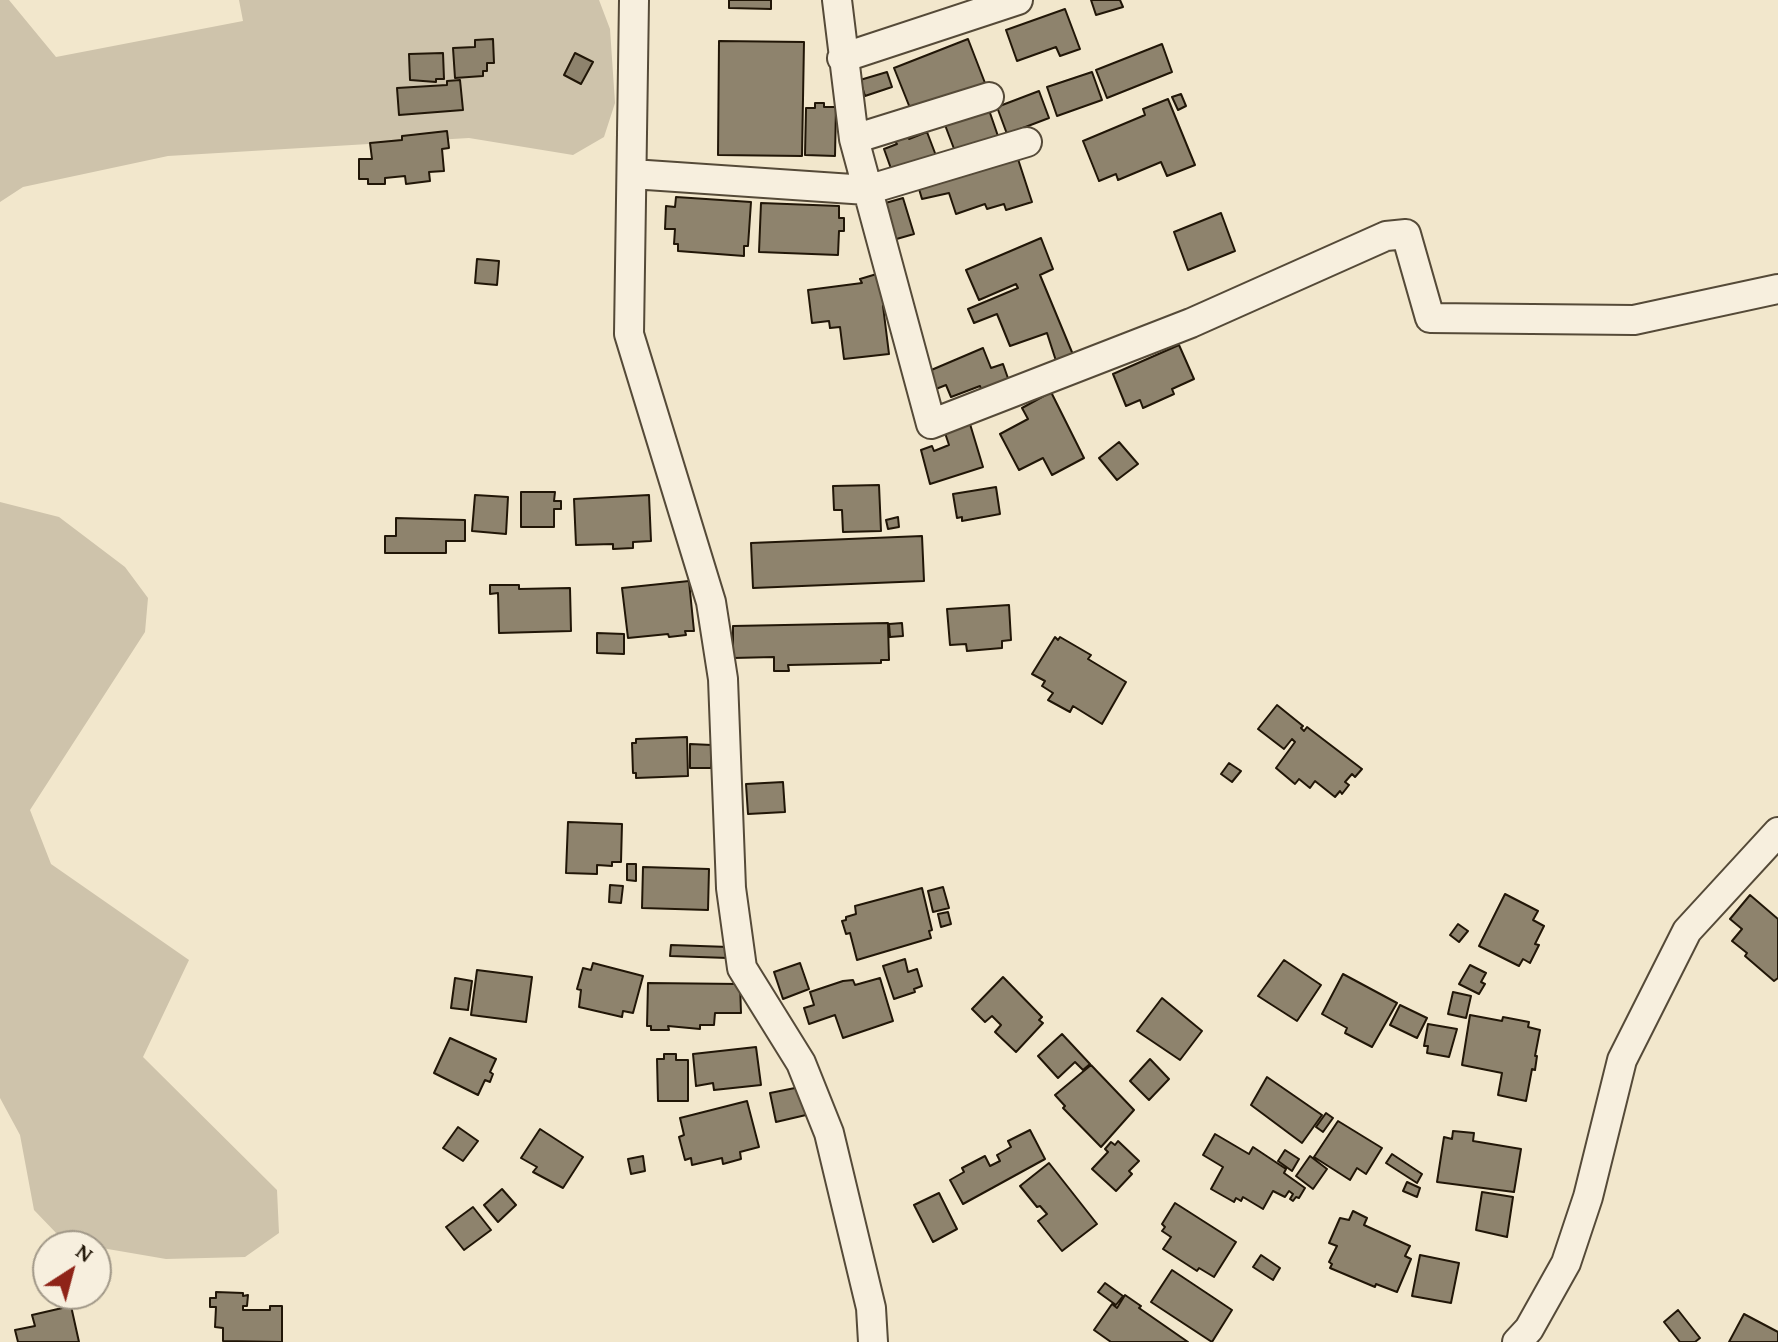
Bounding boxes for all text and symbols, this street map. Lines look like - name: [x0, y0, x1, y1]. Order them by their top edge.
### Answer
- north arrow: [32, 1230, 112, 1310]
- text: N: [70, 1235, 100, 1269]

